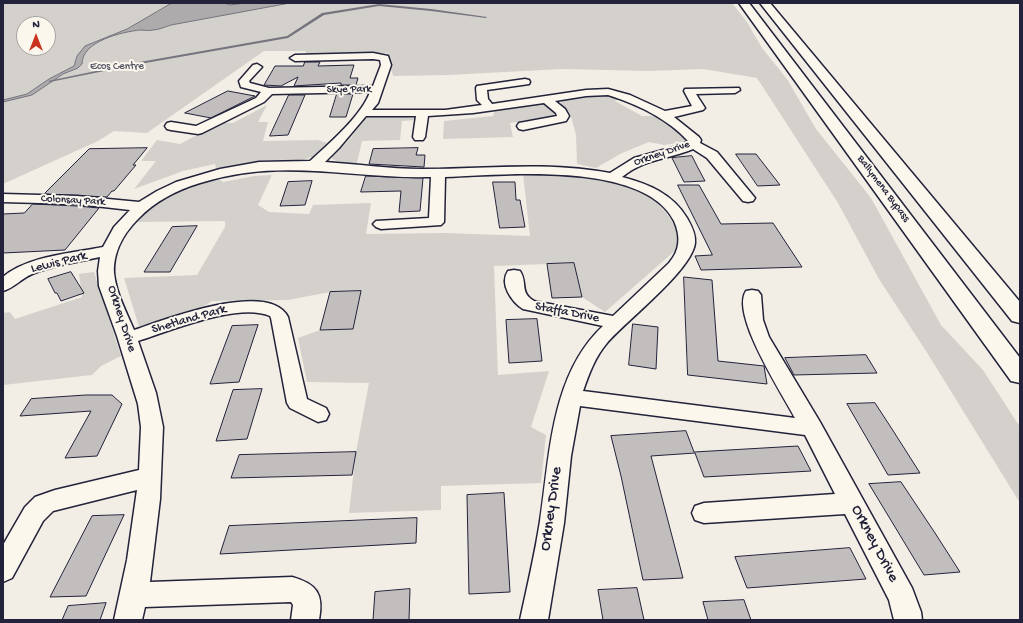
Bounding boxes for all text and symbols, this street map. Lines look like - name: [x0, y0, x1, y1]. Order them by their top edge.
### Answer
- north arrow: [16, 16, 56, 56]
- text: N: [32, 19, 40, 31]
- park label: Ecos Centre: [90, 60, 144, 74]
- street label: Skye Park: [327, 83, 371, 97]
- street label: Orkney Drive: [632, 138, 692, 170]
- street label: Ballymena Bypass: [854, 153, 912, 225]
- street label: Colonsay Park: [41, 193, 105, 209]
- street label: Lewis Park: [29, 249, 89, 277]
- street label: Orkney Drive: [103, 284, 139, 354]
- street label: Staffa Drive: [534, 299, 600, 327]
- street label: Shetland Park: [150, 302, 228, 338]
- street label: Orkney Drive: [537, 466, 567, 552]
- street label: Orkney Drive: [846, 502, 902, 586]

